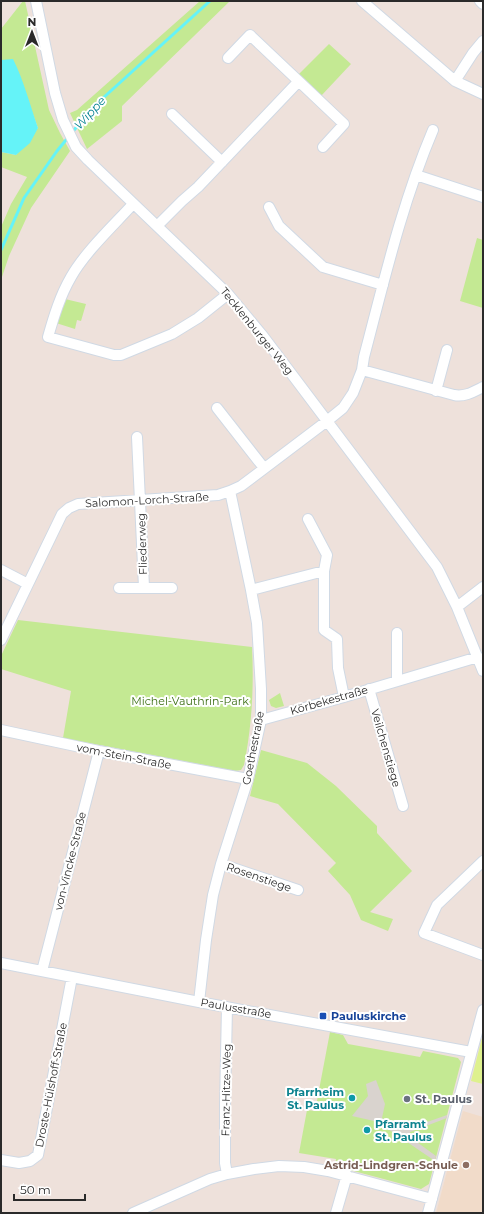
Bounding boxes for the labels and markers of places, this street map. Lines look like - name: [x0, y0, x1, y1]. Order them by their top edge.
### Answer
- place label: Pauluskirche: [331, 1009, 406, 1023]
- marker: Pauluskirche: [318, 1011, 328, 1021]
- place label: Pfarrheim St. Paulus: [286, 1085, 344, 1112]
- place label: St. Paulus: [415, 1092, 472, 1106]
- marker: Pfarrheim St. Paulus: [347, 1093, 357, 1103]
- marker: St. Paulus: [402, 1094, 412, 1104]
- place label: Pfarramt St. Paulus: [375, 1117, 432, 1144]
- marker: Pfarramt St. Paulus: [362, 1125, 372, 1135]
- place label: Astrid-Lindgren-Schule: [323, 1158, 458, 1172]
- marker: Astrid-Lindgren-Schule: [461, 1160, 471, 1170]

